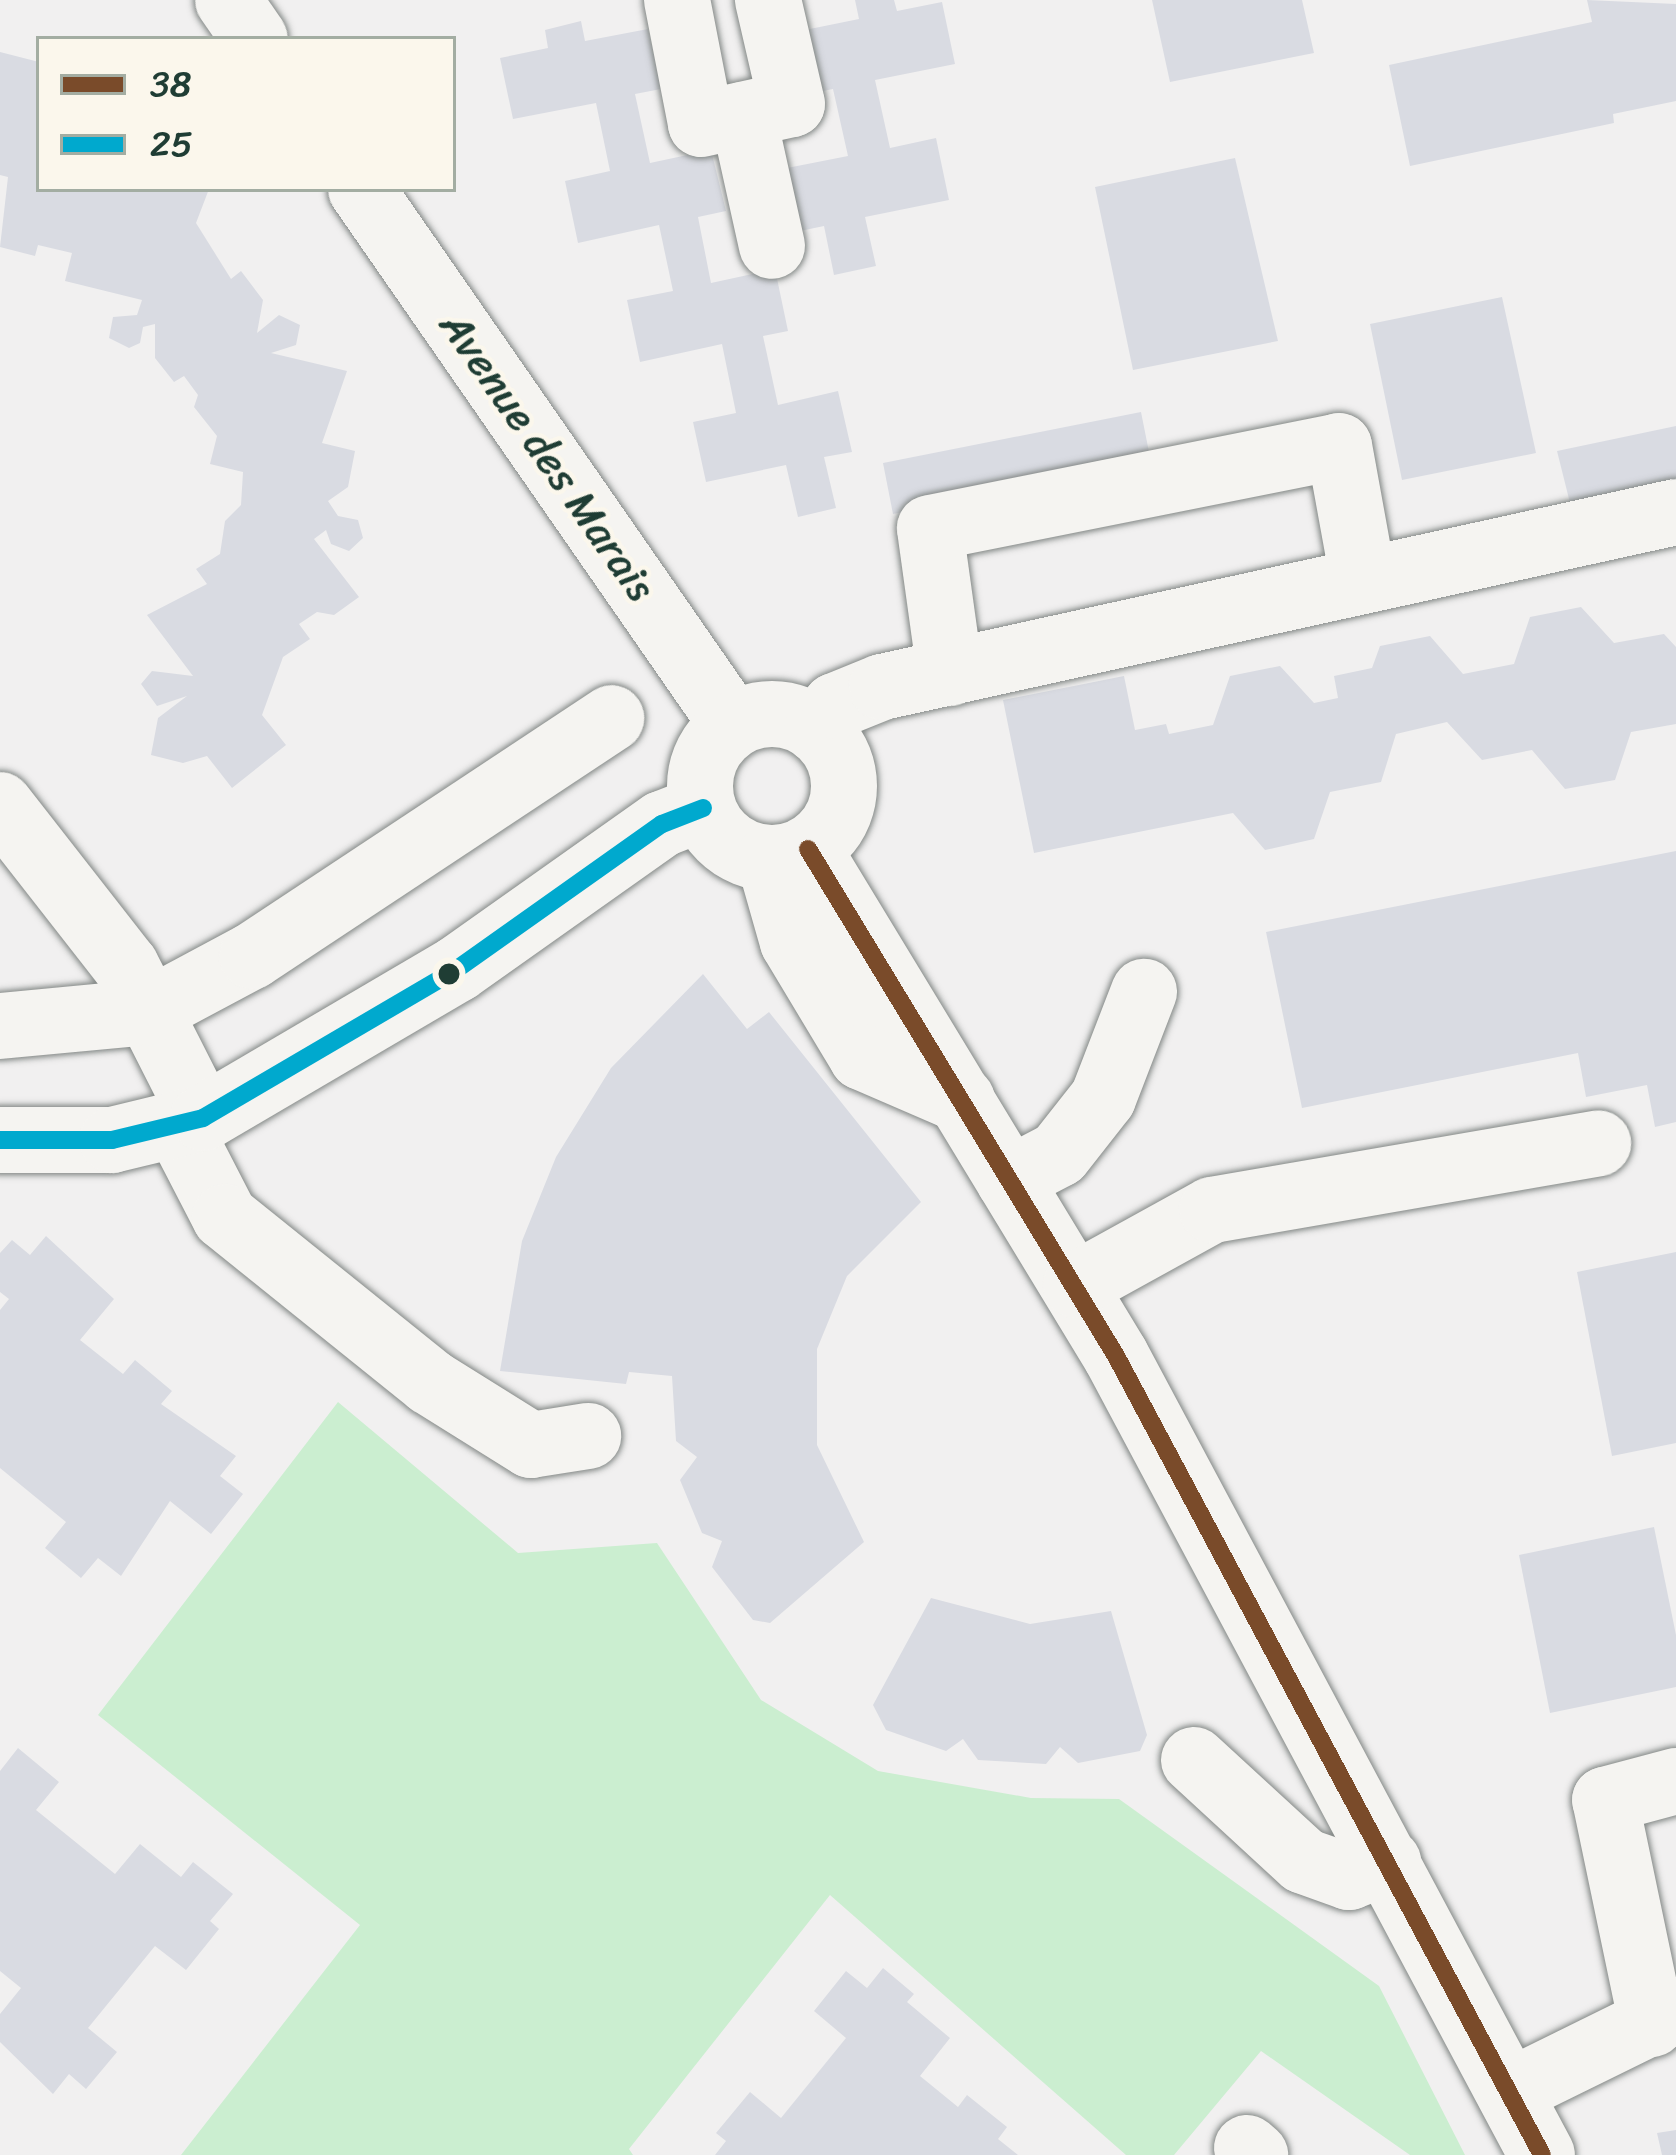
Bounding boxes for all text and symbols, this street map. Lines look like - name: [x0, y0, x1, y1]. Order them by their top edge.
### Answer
- legend: [36, 36, 456, 192]
- text: 38: [150, 52, 191, 116]
- text: 25: [150, 112, 193, 176]
- street label: Avenue des Marais: [429, 301, 667, 611]
- unlabelled marker: [438, 963, 460, 985]

